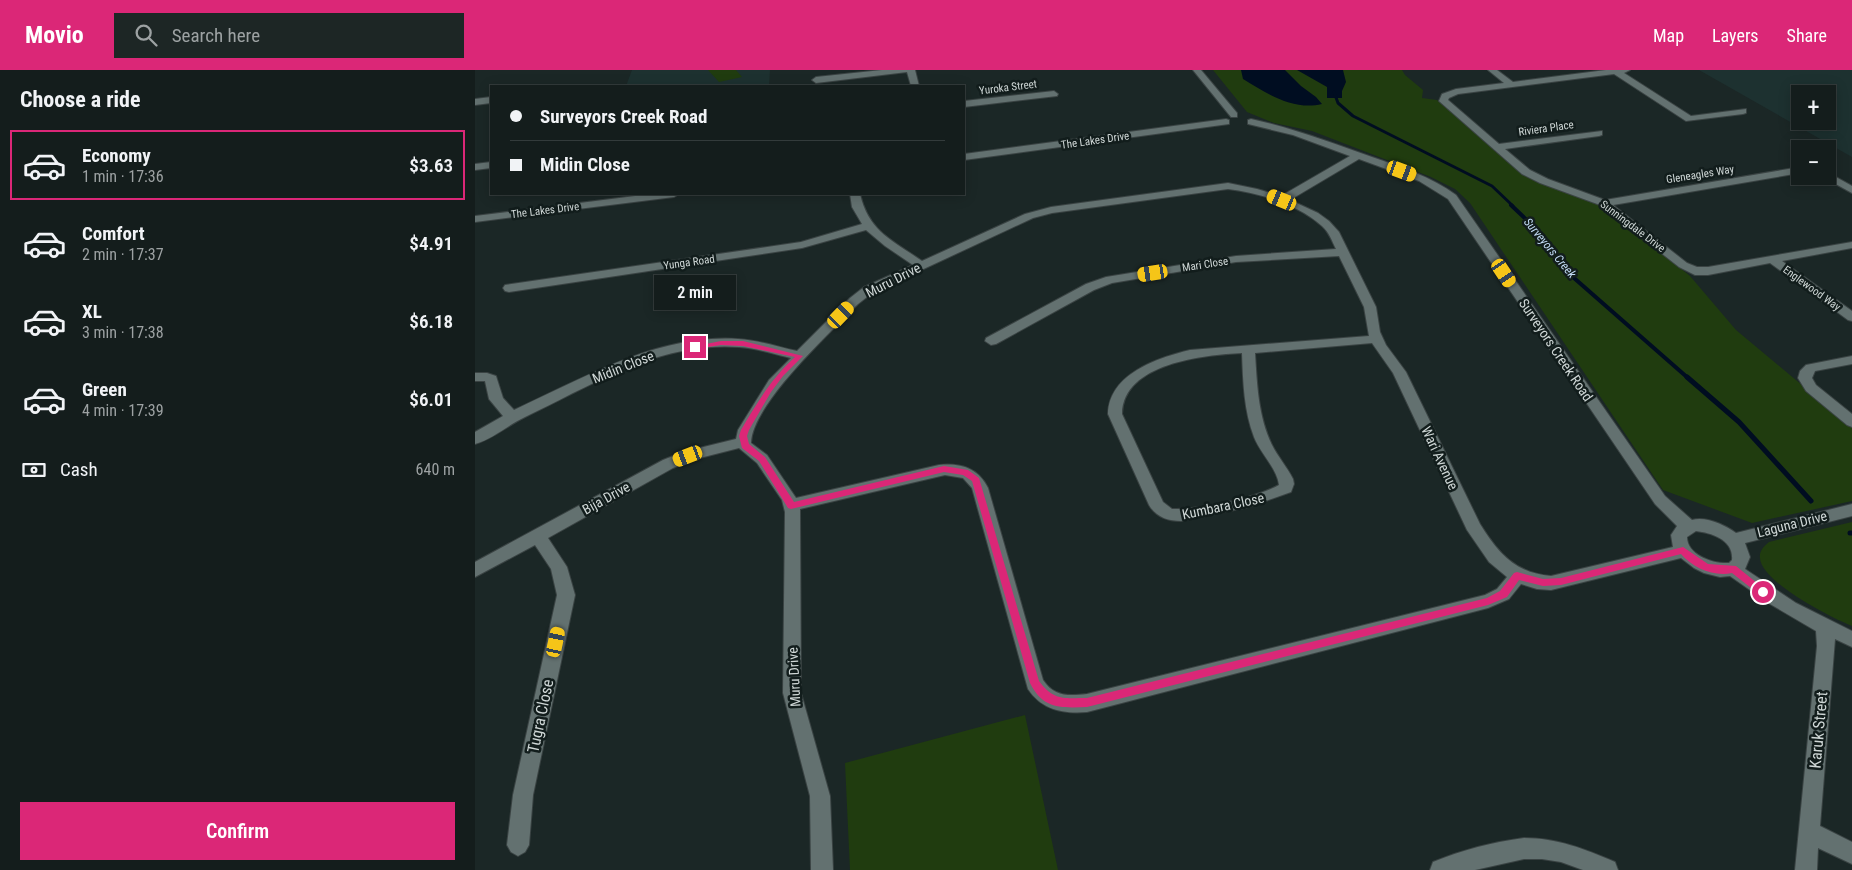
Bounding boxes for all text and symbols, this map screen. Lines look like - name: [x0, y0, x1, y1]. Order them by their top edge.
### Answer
- search box: [114, 13, 464, 58]
- text: Movio: [25, 21, 84, 49]
- icon: search: [132, 21, 160, 49]
- text: Search here: [172, 24, 260, 47]
- text: Map: [1653, 25, 1684, 46]
- text: Layers: [1712, 25, 1759, 46]
- text: Share: [1787, 25, 1827, 46]
- street label: Yuroka Street: [978, 77, 1038, 97]
- map controls: [1791, 85, 1836, 185]
- button: +: [1791, 85, 1836, 130]
- text: Choose a ride: [20, 87, 141, 112]
- text: Surveyors Creek Road: [540, 105, 707, 128]
- street label: Riviera Place: [1518, 118, 1575, 139]
- street label: The Lakes Drive: [1060, 129, 1130, 152]
- button: −: [1791, 140, 1836, 185]
- icon: car: [22, 143, 67, 188]
- text: Economy: [82, 144, 151, 167]
- text: Midin Close: [540, 153, 630, 176]
- text: $3.63: [409, 154, 453, 177]
- car: [1385, 159, 1418, 183]
- street label: Gleneagles Way: [1665, 163, 1735, 186]
- text: 1 min · 17:36: [82, 167, 164, 186]
- car: [1265, 187, 1298, 213]
- street label: Sunningdale Drive: [1598, 198, 1668, 255]
- street label: The Lakes Drive: [510, 200, 580, 221]
- water label: Surveyors Creek: [1521, 215, 1580, 281]
- icon: car: [22, 221, 67, 266]
- text: Comfort: [82, 222, 145, 245]
- text: $4.91: [409, 232, 453, 255]
- text: 2 min · 17:37: [82, 245, 164, 264]
- street label: Yunga Road: [663, 252, 715, 273]
- street label: Mari Close: [1181, 254, 1229, 275]
- car: [1489, 256, 1518, 290]
- street label: Muru Drive: [863, 259, 924, 301]
- car: [1137, 263, 1168, 283]
- street label: Englewood Way: [1780, 263, 1843, 314]
- callout: 2 min: [654, 274, 736, 310]
- text: 2 min: [677, 283, 713, 302]
- street label: Surveyors Creek Road: [1516, 296, 1596, 404]
- icon: car: [22, 299, 67, 344]
- car: [825, 299, 856, 331]
- text: XL: [82, 300, 102, 323]
- text: $6.18: [409, 310, 453, 333]
- text: 3 min · 17:38: [82, 323, 164, 342]
- route end: [684, 336, 706, 358]
- street label: Midin Close: [590, 347, 657, 387]
- icon: car: [22, 377, 67, 422]
- text: Green: [82, 378, 127, 401]
- text: $6.01: [409, 388, 453, 411]
- text: 4 min · 17:39: [82, 401, 164, 420]
- street label: Wari Avenue: [1418, 424, 1462, 493]
- car: [671, 444, 704, 468]
- icon: cash: [20, 456, 48, 484]
- text: Cash: [60, 458, 98, 481]
- text: 640 m: [416, 460, 455, 479]
- street label: Bija Drive: [579, 478, 633, 518]
- street label: Kumbara Close: [1181, 489, 1266, 522]
- street label: Laguna Drive: [1755, 507, 1829, 540]
- route start: [1752, 581, 1774, 603]
- car: [545, 626, 566, 658]
- street label: Muru Drive: [784, 646, 804, 707]
- street label: Tugra Close: [523, 678, 558, 755]
- street label: Karuk Street: [1806, 690, 1831, 769]
- button: Confirm: [20, 802, 455, 860]

